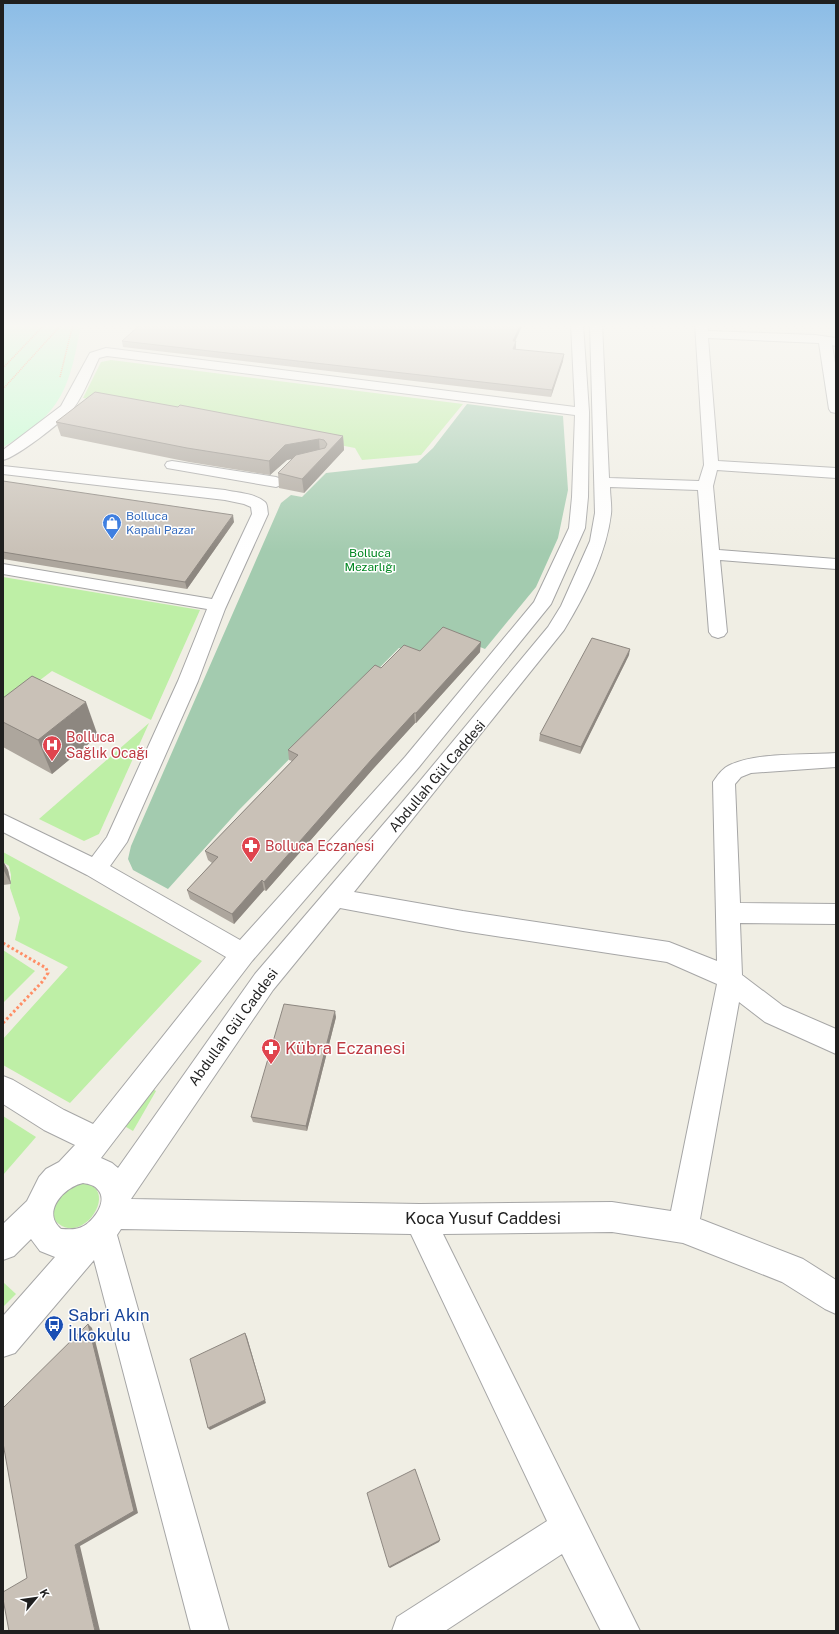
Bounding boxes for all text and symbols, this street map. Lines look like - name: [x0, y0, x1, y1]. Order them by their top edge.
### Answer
- place label: Bolluca Kapalı Pazar: [126, 509, 195, 537]
- shop icon: Bolluca Kapalı Pazar: [101, 512, 123, 540]
- park label: Bolluca Mezarlığı: [344, 546, 396, 574]
- street label: Abdullah Gül Caddesi: [386, 717, 488, 835]
- place label: Bolluca Sağlık Ocağı: [66, 729, 148, 761]
- hospital icon: Bolluca Sağlık Ocağı: [41, 734, 63, 762]
- pharmacy icon: Bolluca Eczanesi: [240, 835, 262, 863]
- place label: Bolluca Eczanesi: [265, 838, 374, 854]
- street label: Abdullah Gül Caddesi: [185, 965, 281, 1089]
- pharmacy icon: Kübra Eczanesi: [260, 1037, 282, 1065]
- place label: Kübra Eczanesi: [285, 1038, 405, 1058]
- street label: Koca Yusuf Caddesi: [405, 1208, 561, 1228]
- place label: Sabri Akın İlkokulu: [68, 1305, 150, 1345]
- bus stop icon: Sabri Akın İlkokulu: [43, 1314, 65, 1342]
- north arrow: [16, 1578, 56, 1618]
- text: K: [38, 1587, 52, 1600]

